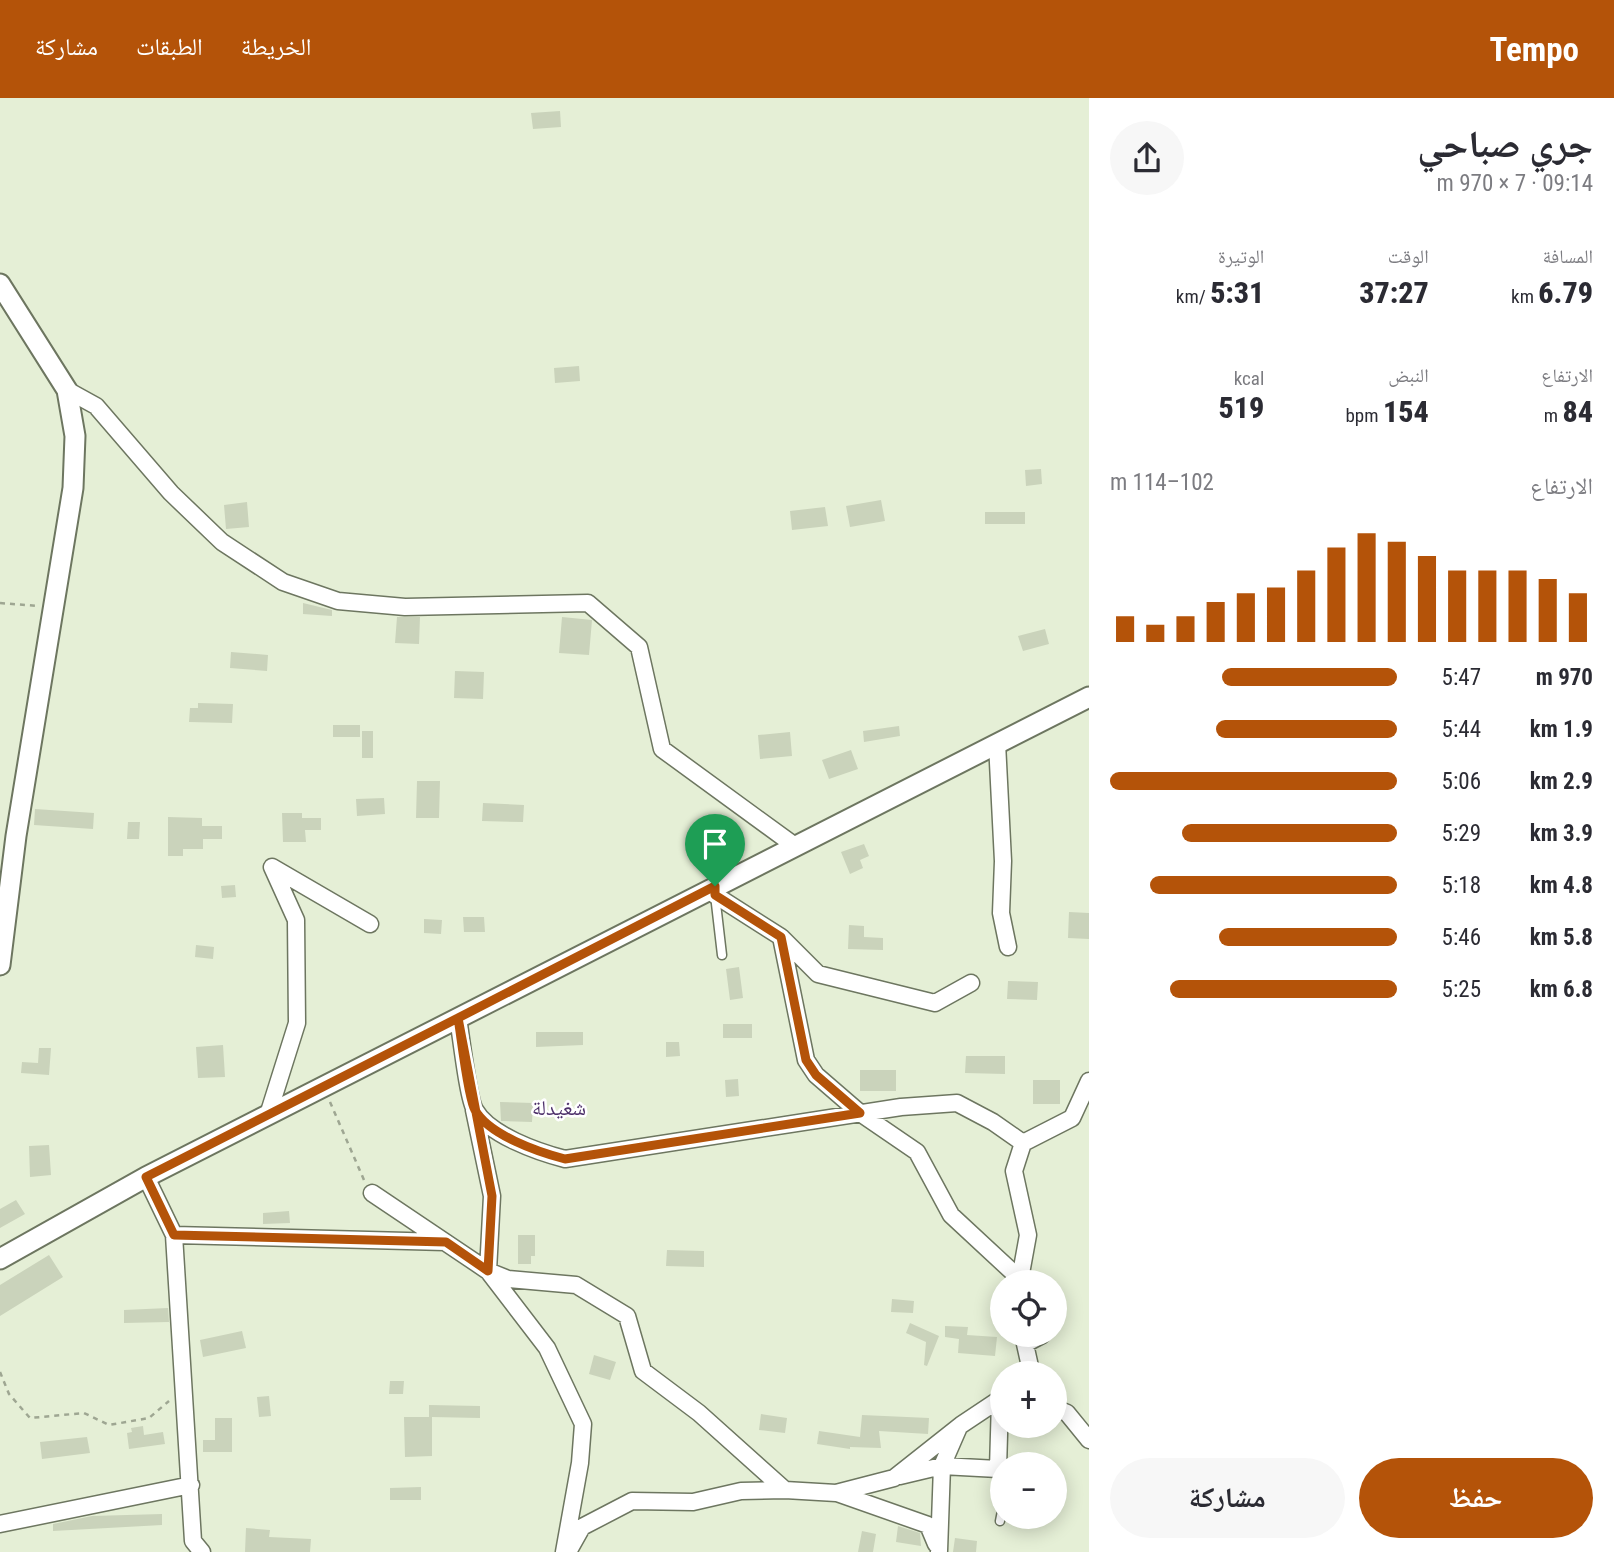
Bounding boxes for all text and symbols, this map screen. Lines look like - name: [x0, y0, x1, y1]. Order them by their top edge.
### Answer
- text: Tempo: [1490, 30, 1579, 69]
- text: مشاركة: [35, 33, 98, 61]
- text: الطبقات: [136, 33, 203, 61]
- text: الخريطة: [241, 33, 311, 61]
- button: share: [1110, 121, 1184, 195]
- text: جري صباحي: [1417, 122, 1593, 166]
- text: 09:14 · 7 × 970 m: [1437, 170, 1593, 197]
- text: الوتيرة: [1218, 245, 1264, 268]
- text: الوقت: [1388, 245, 1429, 268]
- text: المسافة: [1543, 245, 1593, 268]
- text: 5:31: [1210, 275, 1264, 310]
- text: 37:27: [1359, 275, 1429, 310]
- text: 6.79: [1538, 275, 1593, 310]
- text: /km: [1176, 285, 1210, 308]
- text: km: [1511, 285, 1538, 308]
- text: النبض: [1388, 364, 1429, 387]
- text: الارتفاع: [1541, 364, 1593, 387]
- text: kcal: [1234, 367, 1264, 390]
- text: 519: [1219, 390, 1264, 425]
- text: 154: [1383, 394, 1429, 429]
- text: 84: [1563, 394, 1593, 429]
- text: bpm: [1346, 404, 1383, 427]
- text: m: [1544, 404, 1563, 427]
- text: 102–114 m: [1110, 469, 1214, 496]
- text: الارتفاع: [1530, 473, 1593, 500]
- text: 5:47: [1442, 664, 1481, 691]
- text: 970 m: [1536, 664, 1593, 691]
- text: 5:44: [1442, 716, 1481, 743]
- text: 1.9 km: [1530, 716, 1593, 743]
- text: 5:06: [1442, 768, 1481, 795]
- text: 2.9 km: [1530, 768, 1593, 795]
- pin: [685, 814, 745, 886]
- text: 5:29: [1442, 820, 1481, 847]
- text: 3.9 km: [1530, 820, 1593, 847]
- icon: arrive: [696, 825, 734, 863]
- text: 5:18: [1442, 872, 1481, 899]
- text: 4.8 km: [1530, 872, 1593, 899]
- text: 5:46: [1442, 924, 1481, 951]
- text: 5.8 km: [1530, 924, 1593, 951]
- text: 5:25: [1442, 976, 1481, 1003]
- text: 6.8 km: [1530, 976, 1593, 1003]
- district label: شغيدلة: [532, 1096, 586, 1120]
- map controls: [990, 1270, 1067, 1529]
- button: locate: [990, 1270, 1067, 1347]
- button: +: [990, 1361, 1067, 1438]
- button: −: [990, 1452, 1067, 1529]
- button: مشاركة: [1110, 1458, 1345, 1538]
- button: حفظ: [1359, 1458, 1593, 1538]

